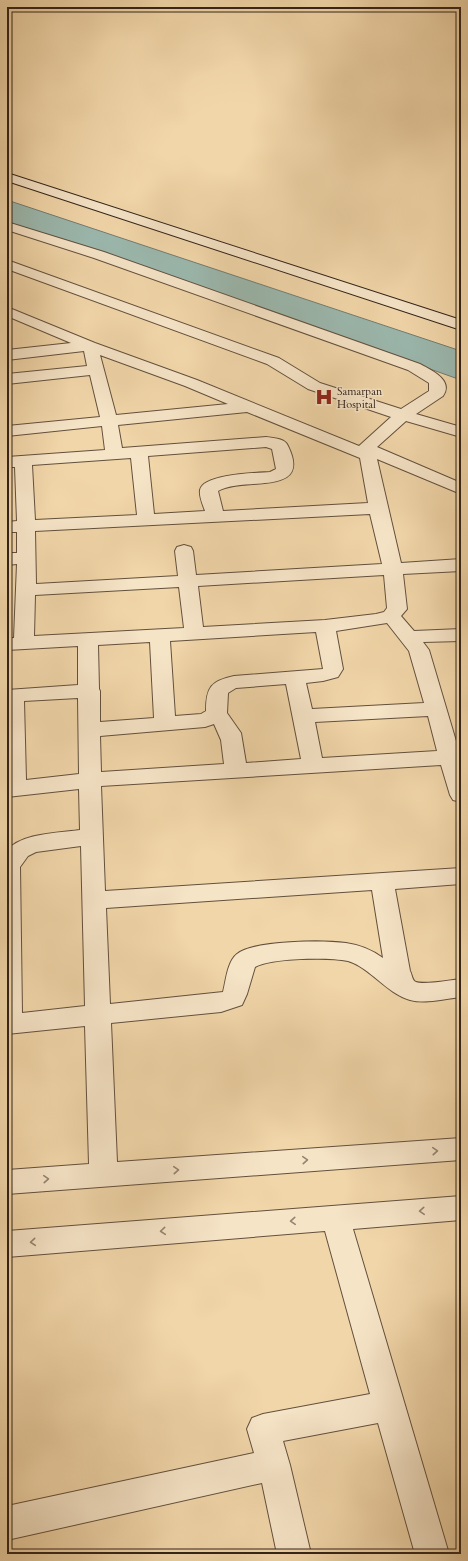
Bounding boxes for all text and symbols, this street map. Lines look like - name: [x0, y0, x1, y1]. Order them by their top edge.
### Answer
- place label: Samarpan Hospital: [337, 384, 383, 412]
- hospital icon: Samarpan Hospital: [314, 387, 334, 407]
- one-way arrow: [432, 1146, 438, 1155]
- one-way arrow: [302, 1156, 308, 1165]
- one-way arrow: [173, 1165, 179, 1174]
- one-way arrow: [43, 1174, 49, 1183]
- one-way arrow: [419, 1206, 425, 1215]
- one-way arrow: [289, 1216, 296, 1225]
- one-way arrow: [160, 1226, 166, 1235]
- one-way arrow: [30, 1237, 36, 1246]

